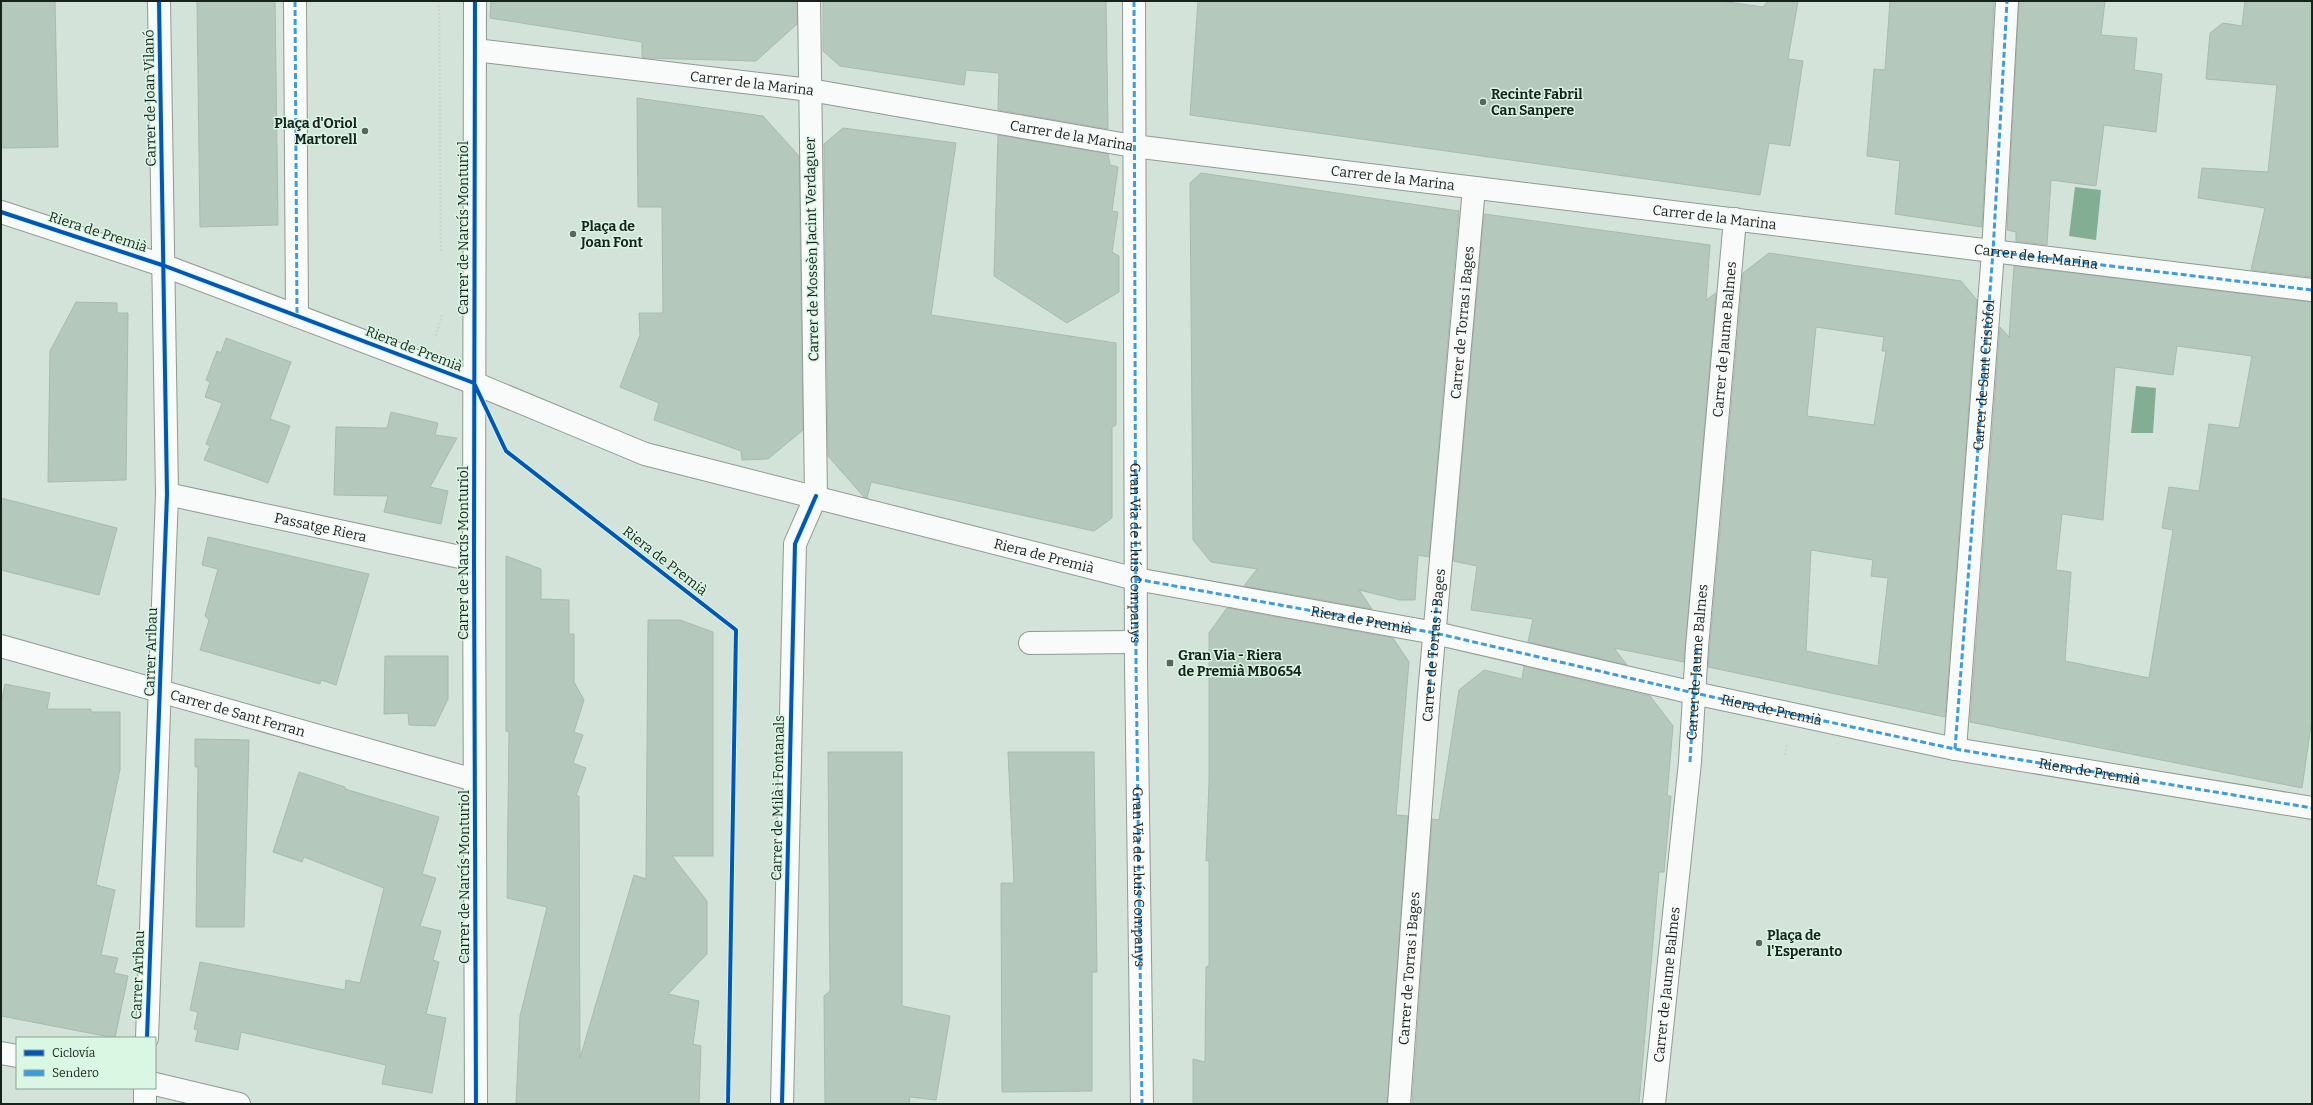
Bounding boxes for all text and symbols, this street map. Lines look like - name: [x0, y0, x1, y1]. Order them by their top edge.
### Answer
- street label: Carrer de Joan Vilanó: [140, 29, 160, 167]
- street label: Carrer de la Marina: [689, 67, 816, 99]
- place label: Recinte Fabril Can Sanpere: [1491, 86, 1583, 119]
- marker: Recinte Fabril Can Sanpere: [1478, 97, 1488, 107]
- place label: Plaça d'Oriol Martorell: [274, 115, 358, 148]
- street label: Carrer de la Marina: [1009, 116, 1135, 154]
- marker: Plaça d'Oriol Martorell: [360, 126, 370, 136]
- street label: Carrer de Mossèn Jacint Verdaguer: [802, 136, 822, 362]
- street label: Carrer de Narcís Monturiol: [455, 141, 472, 315]
- street label: Carrer de la Marina: [1330, 162, 1456, 194]
- street label: Carrer de la Marina: [1652, 201, 1778, 233]
- street label: Riera de Premià: [47, 208, 150, 256]
- place label: Plaça de Joan Font: [580, 218, 643, 251]
- marker: Plaça de Joan Font: [568, 229, 578, 239]
- street label: Carrer de la Marina: [1973, 240, 2099, 272]
- street label: Carrer de Torras i Bages: [1447, 245, 1477, 400]
- street label: Carrer de Jaume Balmes: [1709, 261, 1740, 418]
- street label: Carrer de Sant Cristòfol: [1969, 299, 1998, 451]
- street label: Riera de Premià: [363, 323, 465, 375]
- street label: Gran Via de Lluís Companys: [1127, 463, 1144, 643]
- street label: Carrer de Narcís Monturiol: [455, 466, 472, 640]
- street label: Passatge Riera: [273, 509, 369, 545]
- street label: Riera de Premià: [619, 523, 711, 599]
- street label: Riera de Premià: [992, 535, 1096, 577]
- street label: Carrer de Torras i Bages: [1418, 568, 1449, 723]
- street label: Carrer de Jaume Balmes: [1683, 583, 1711, 741]
- street label: Riera de Premià: [1309, 602, 1414, 637]
- street label: Carrer Aribau: [141, 607, 161, 697]
- place label: Gran Via - Riera de Premià MB0654: [1178, 647, 1302, 680]
- marker: Gran Via - Riera de Premià MB0654: [1165, 658, 1175, 668]
- street label: Carrer de Sant Ferran: [168, 686, 307, 740]
- street label: Riera de Premià: [1720, 691, 1824, 729]
- street label: Carrer de Milà i Fontanals: [768, 715, 788, 881]
- street label: Riera de Premià: [2038, 754, 2142, 788]
- street label: Gran Via de Lluís Companys: [1129, 787, 1149, 967]
- street label: Carrer de Narcís Monturiol: [456, 790, 473, 964]
- street label: Carrer de Torras i Bages: [1395, 891, 1423, 1046]
- street label: Carrer de Jaume Balmes: [1650, 906, 1683, 1063]
- place label: Plaça de l'Esperanto: [1767, 927, 1842, 960]
- street label: Carrer Aribau: [128, 930, 148, 1020]
- marker: Plaça de l'Esperanto: [1754, 938, 1764, 948]
- legend: [16, 1037, 156, 1089]
- text: Ciclovía: [52, 1046, 96, 1060]
- text: Sendero: [52, 1066, 99, 1080]

